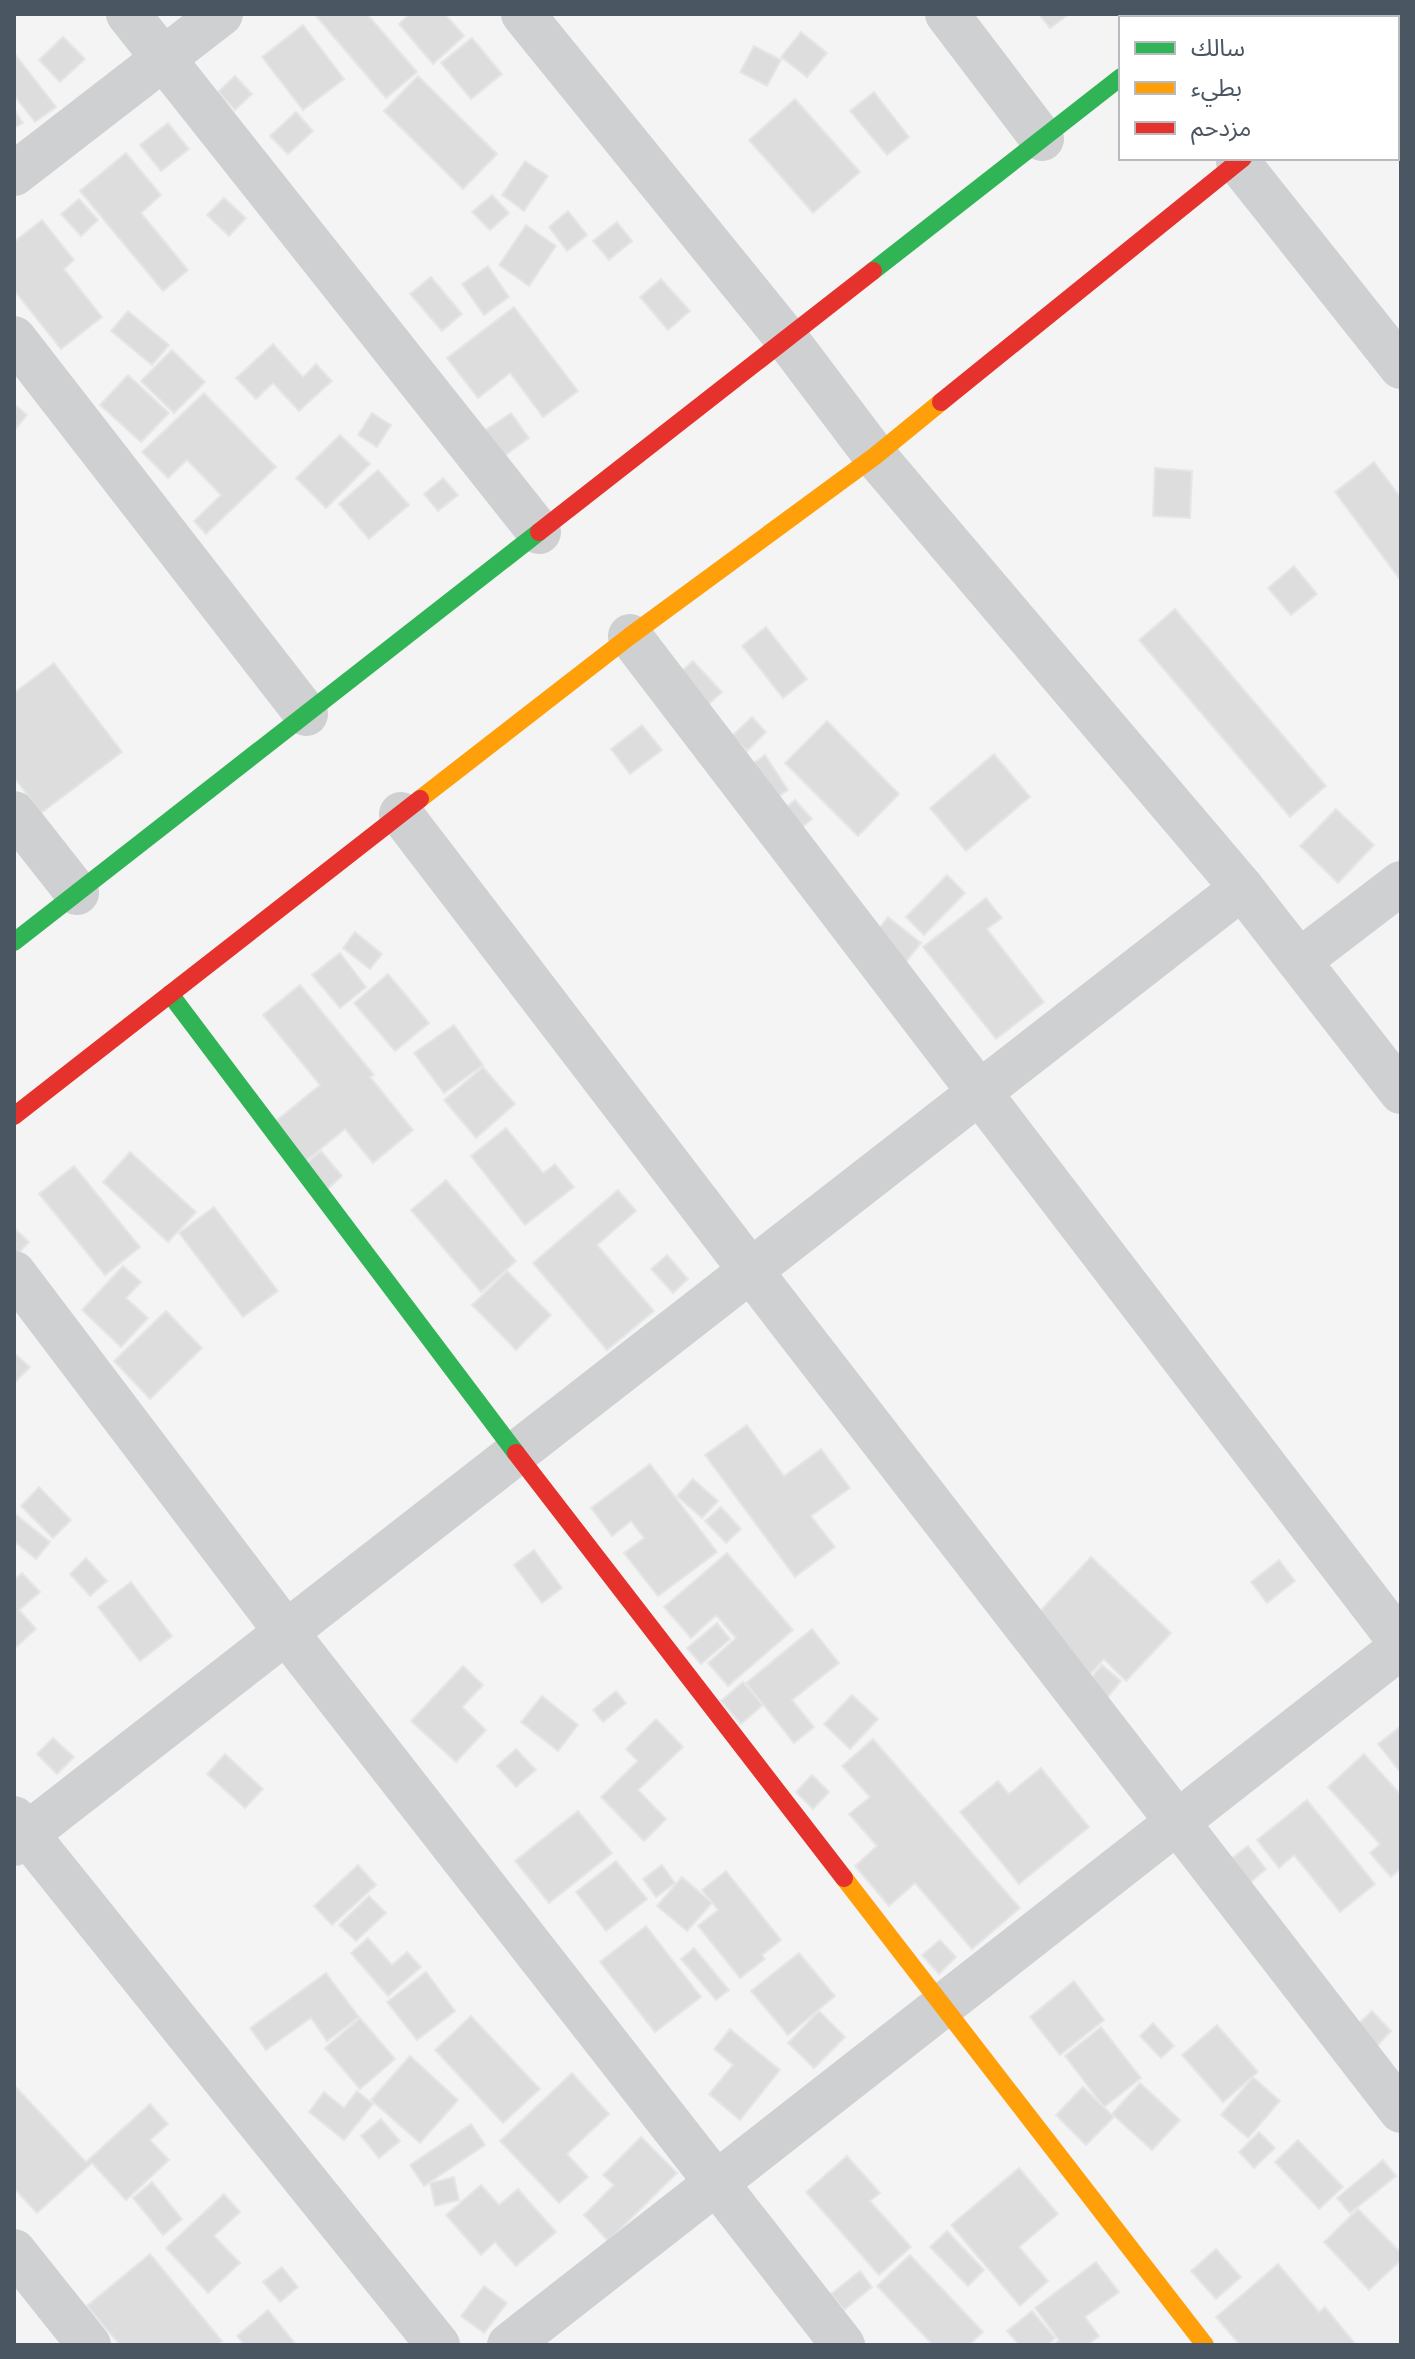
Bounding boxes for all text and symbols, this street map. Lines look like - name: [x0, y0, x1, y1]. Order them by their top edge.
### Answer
- legend: [1119, 16, 1399, 160]
- text: سالك: [1191, 34, 1245, 62]
- text: بطيء: [1191, 74, 1242, 107]
- text: مزدحم: [1191, 114, 1251, 145]

